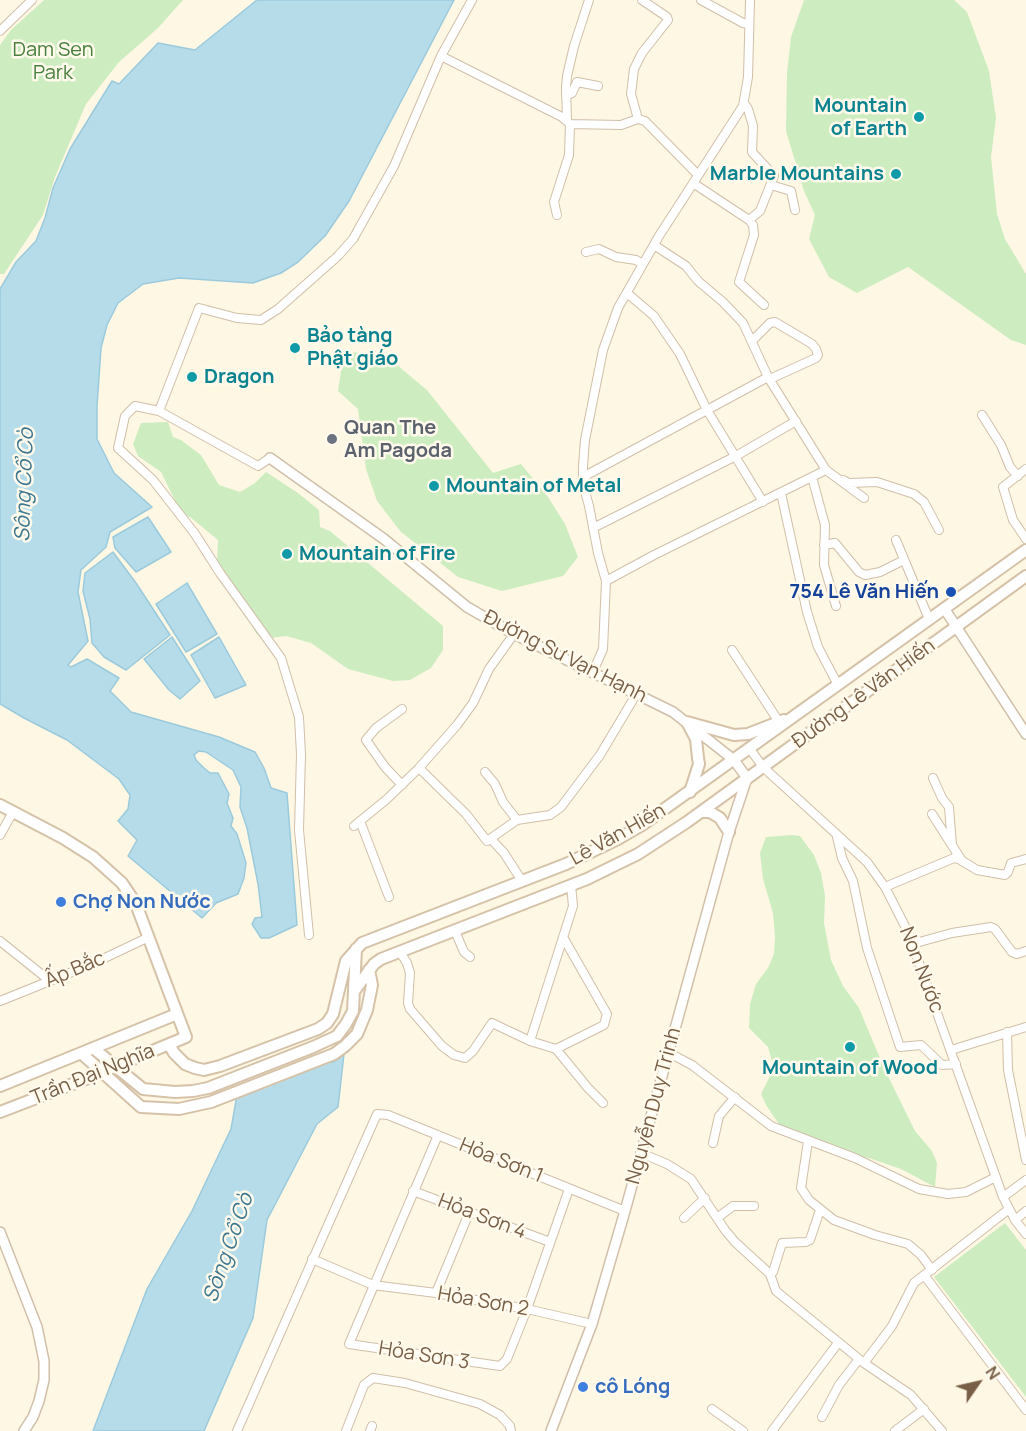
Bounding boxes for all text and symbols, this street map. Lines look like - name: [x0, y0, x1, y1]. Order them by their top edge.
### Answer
- park label: Dam Sen Park: [12, 38, 94, 85]
- place label: Mountain of Earth: [814, 94, 907, 141]
- marker: Mountain of Earth: [912, 110, 926, 124]
- place label: Marble Mountains: [710, 162, 884, 186]
- marker: Marble Mountains: [889, 167, 903, 181]
- place label: Bảo tàng Phật giáo: [307, 324, 398, 371]
- marker: Bảo tàng Phật giáo: [288, 341, 302, 355]
- place label: Dragon: [204, 365, 274, 389]
- marker: Dragon: [185, 370, 199, 384]
- place label: Quan The Am Pagoda: [344, 416, 452, 463]
- water label: Sông Cổ Cò: [10, 428, 40, 542]
- marker: Quan The Am Pagoda: [325, 432, 339, 446]
- place label: Mountain of Metal: [446, 474, 622, 498]
- marker: Mountain of Metal: [427, 479, 441, 493]
- place label: Mountain of Fire: [299, 542, 456, 566]
- marker: Mountain of Fire: [280, 547, 294, 561]
- place label: 754 Lê Văn Hiến: [790, 580, 939, 604]
- marker: 754 Lê Văn Hiến: [944, 585, 958, 599]
- street label: Đường Sư Vạn Hạnh: [479, 605, 651, 709]
- street label: Đường Lê Văn Hiến: [788, 634, 940, 754]
- street label: Lê Văn Hiến: [566, 799, 670, 871]
- place label: Chợ Non Nước: [73, 890, 211, 914]
- marker: Chợ Non Nước: [54, 895, 68, 909]
- street label: Non Nước: [894, 924, 948, 1016]
- street label: Ấp Bắc: [41, 947, 109, 993]
- street label: Nguyễn Duy Trinh: [622, 1025, 686, 1187]
- street label: Trần Đại Nghĩa: [28, 1039, 158, 1111]
- marker: Mountain of Wood: [843, 1040, 857, 1054]
- place label: Mountain of Wood: [762, 1056, 938, 1080]
- street label: Hỏa Sơn 1: [455, 1133, 547, 1189]
- street label: Hỏa Sơn 4: [435, 1189, 529, 1245]
- water label: Sông Cổ Cò: [199, 1190, 259, 1306]
- street label: Hỏa Sơn 2: [436, 1282, 530, 1322]
- street label: Hỏa Sơn 3: [377, 1337, 471, 1375]
- north arrow: [948, 1353, 1008, 1413]
- text: N: [981, 1362, 1005, 1384]
- place label: cô Lóng: [595, 1375, 670, 1399]
- marker: cô Lóng: [576, 1380, 590, 1394]

